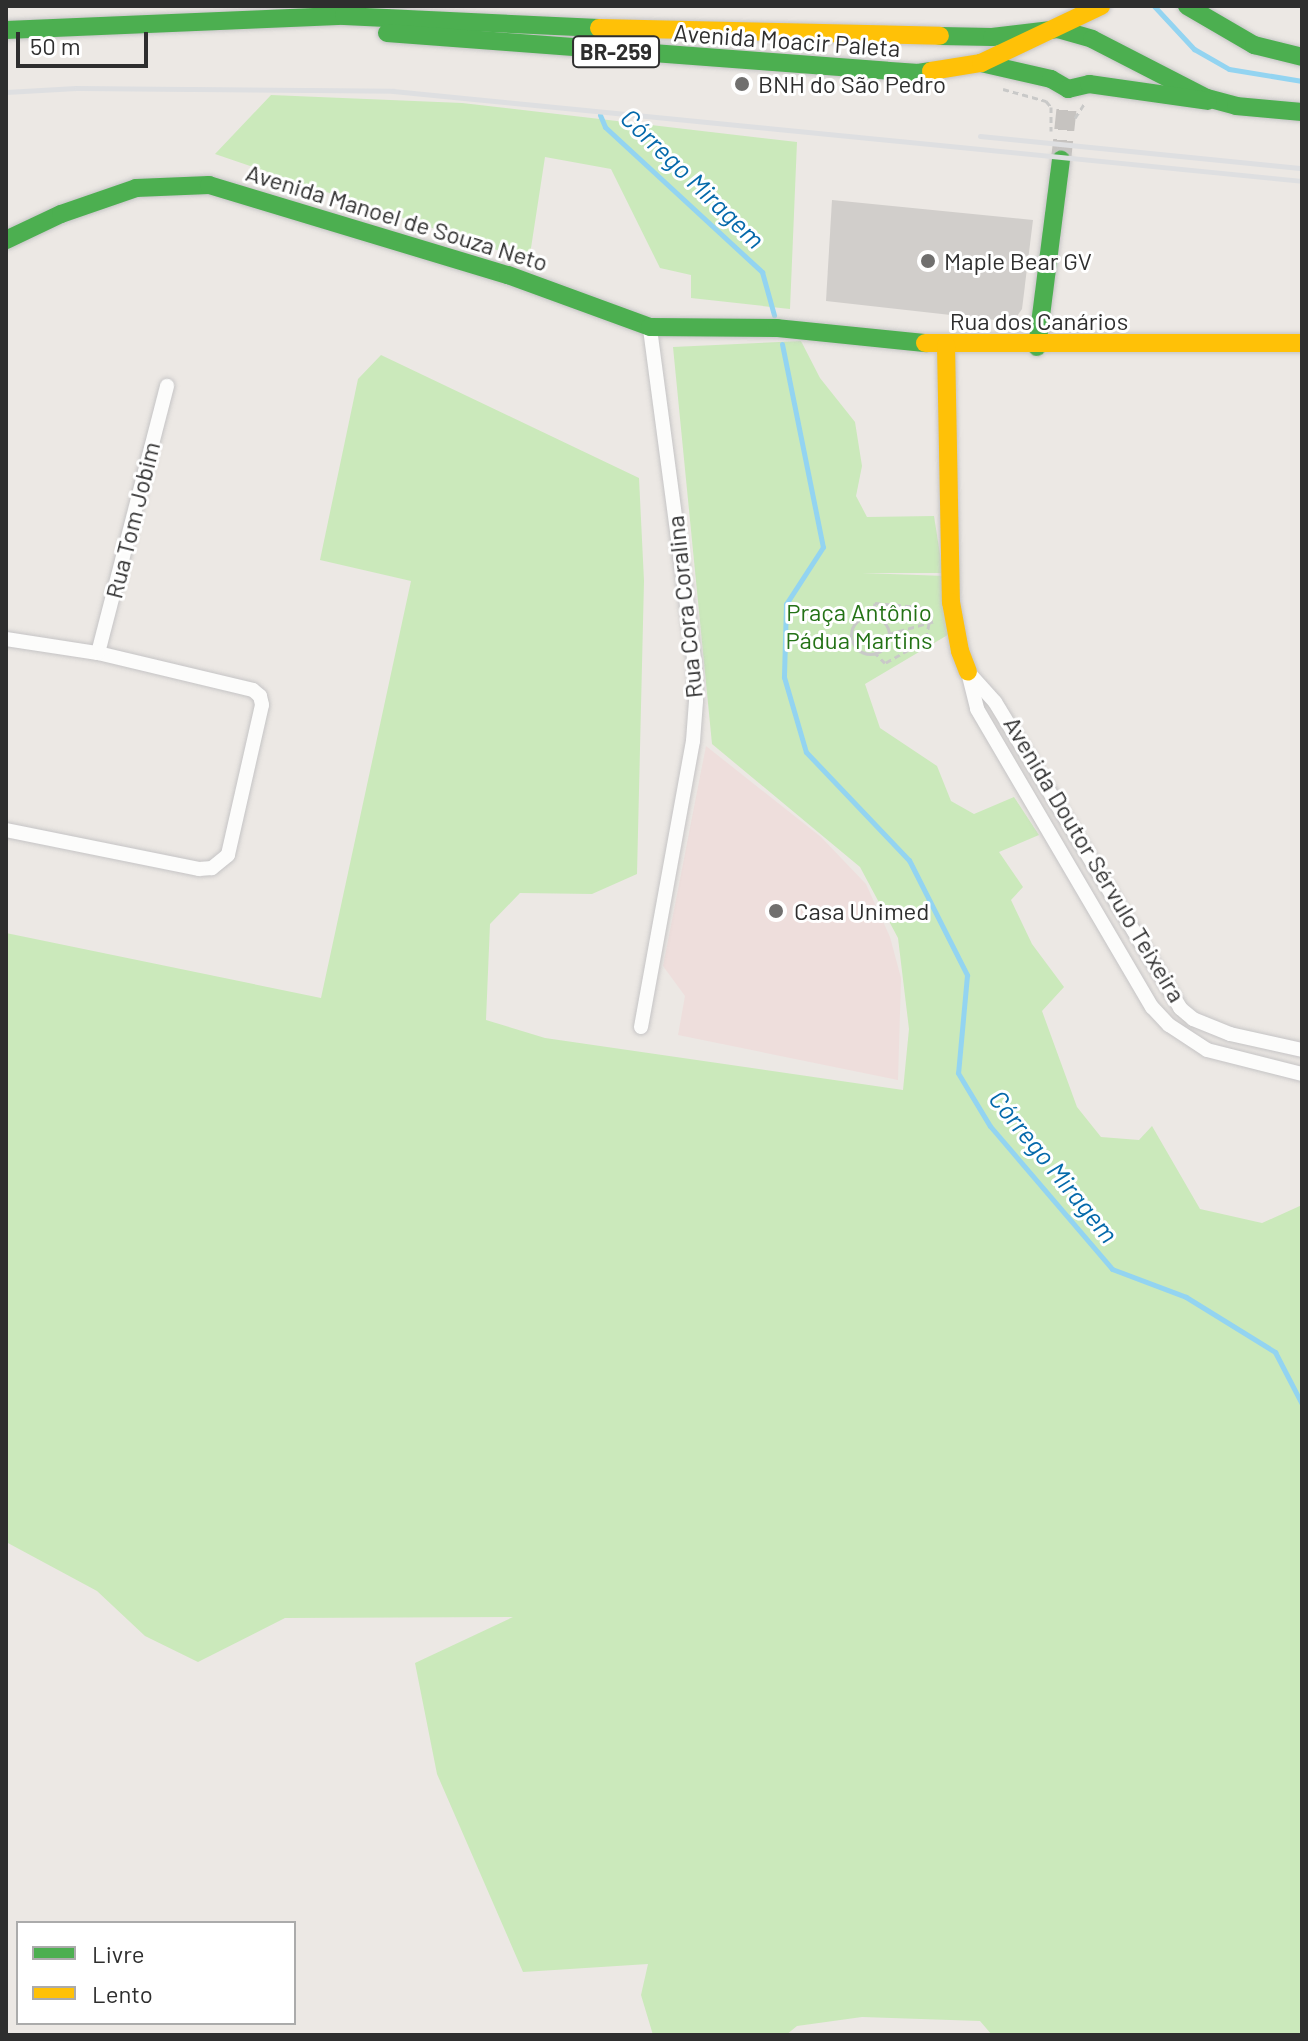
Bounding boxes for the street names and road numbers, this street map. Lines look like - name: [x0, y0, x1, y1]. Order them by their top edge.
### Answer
- street label: Avenida Moacir Paleta: [673, 18, 901, 62]
- road number: BR-259: [572, 34, 660, 70]
- street label: Avenida Manoel de Souza Neto: [243, 157, 551, 277]
- street label: Rua dos Canários: [950, 307, 1128, 335]
- street label: Rua Tom Jobim: [99, 439, 165, 601]
- street label: Rua Cora Coralina: [660, 514, 708, 700]
- street label: Avenida Doutor Sérvulo Teixeira: [998, 711, 1192, 1007]

